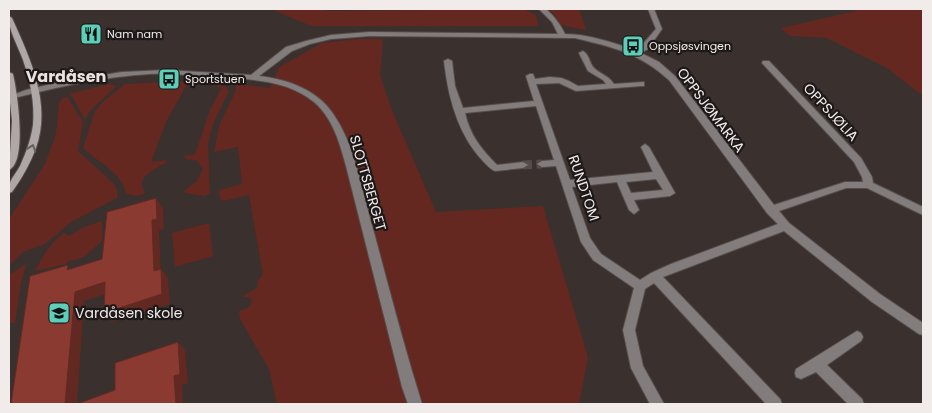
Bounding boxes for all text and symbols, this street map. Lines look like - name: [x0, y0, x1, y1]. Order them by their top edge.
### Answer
- restaurant icon: Nam nam: [79, 22, 103, 46]
- place label: Nam nam: [107, 26, 162, 42]
- bus stop icon: Oppsjøsvingen: [621, 34, 645, 58]
- place label: Oppsjøsvingen: [649, 38, 731, 54]
- street label: OPPSJØMARKA: [672, 63, 750, 157]
- district label: Vardåsen: [26, 65, 106, 88]
- bus stop icon: Sportstuen: [157, 67, 181, 91]
- place label: Sportstuen: [185, 71, 245, 87]
- street label: OPPSJØLIA: [799, 79, 863, 145]
- street label: SLOTTSBERGET: [345, 133, 391, 234]
- one-way arrow: [26, 144, 36, 153]
- street label: RUNDTOM: [563, 152, 605, 224]
- school or university icon: Vardåsen skole: [47, 301, 71, 325]
- place label: Vardåsen skole: [75, 303, 183, 323]

